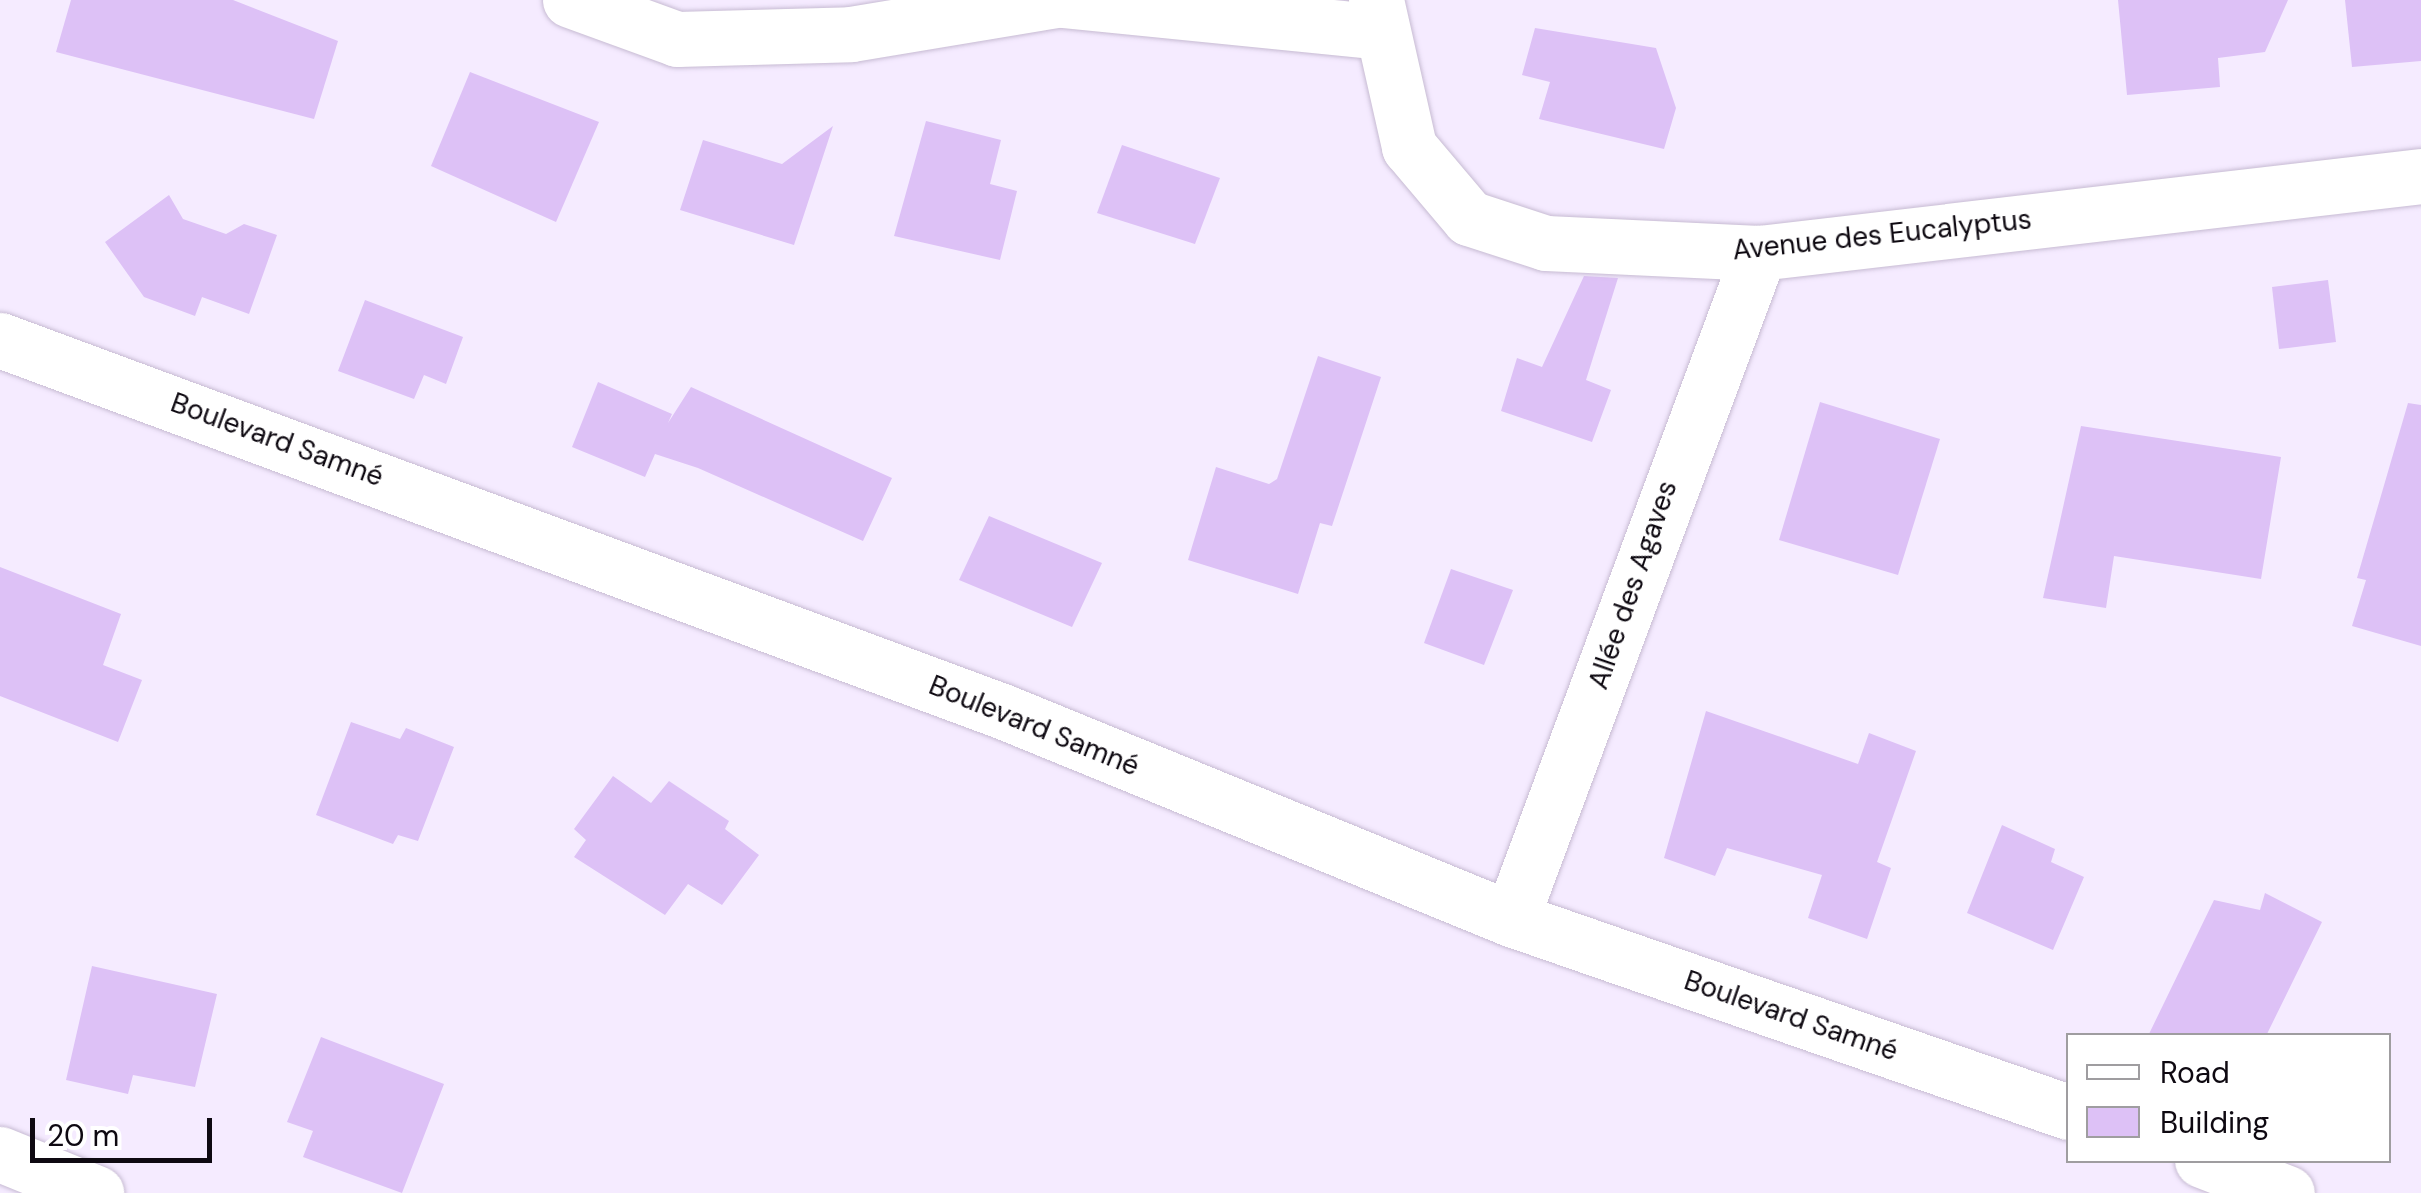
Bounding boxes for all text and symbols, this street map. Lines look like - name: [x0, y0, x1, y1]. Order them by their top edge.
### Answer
- street label: Avenue des Eucalyptus: [1731, 203, 2033, 267]
- street label: Boulevard Samné: [166, 386, 388, 494]
- street label: Allée des Agaves: [1582, 476, 1684, 694]
- street label: Boulevard Samné: [924, 669, 1144, 783]
- street label: Boulevard Samné: [1680, 964, 1902, 1068]
- legend: [2066, 1033, 2391, 1163]
- text: Road: [2160, 1053, 2230, 1092]
- scale bar: [35, 1098, 218, 1160]
- text: Building: [2160, 1103, 2269, 1142]
- text: 20 m: [47, 1116, 119, 1155]

